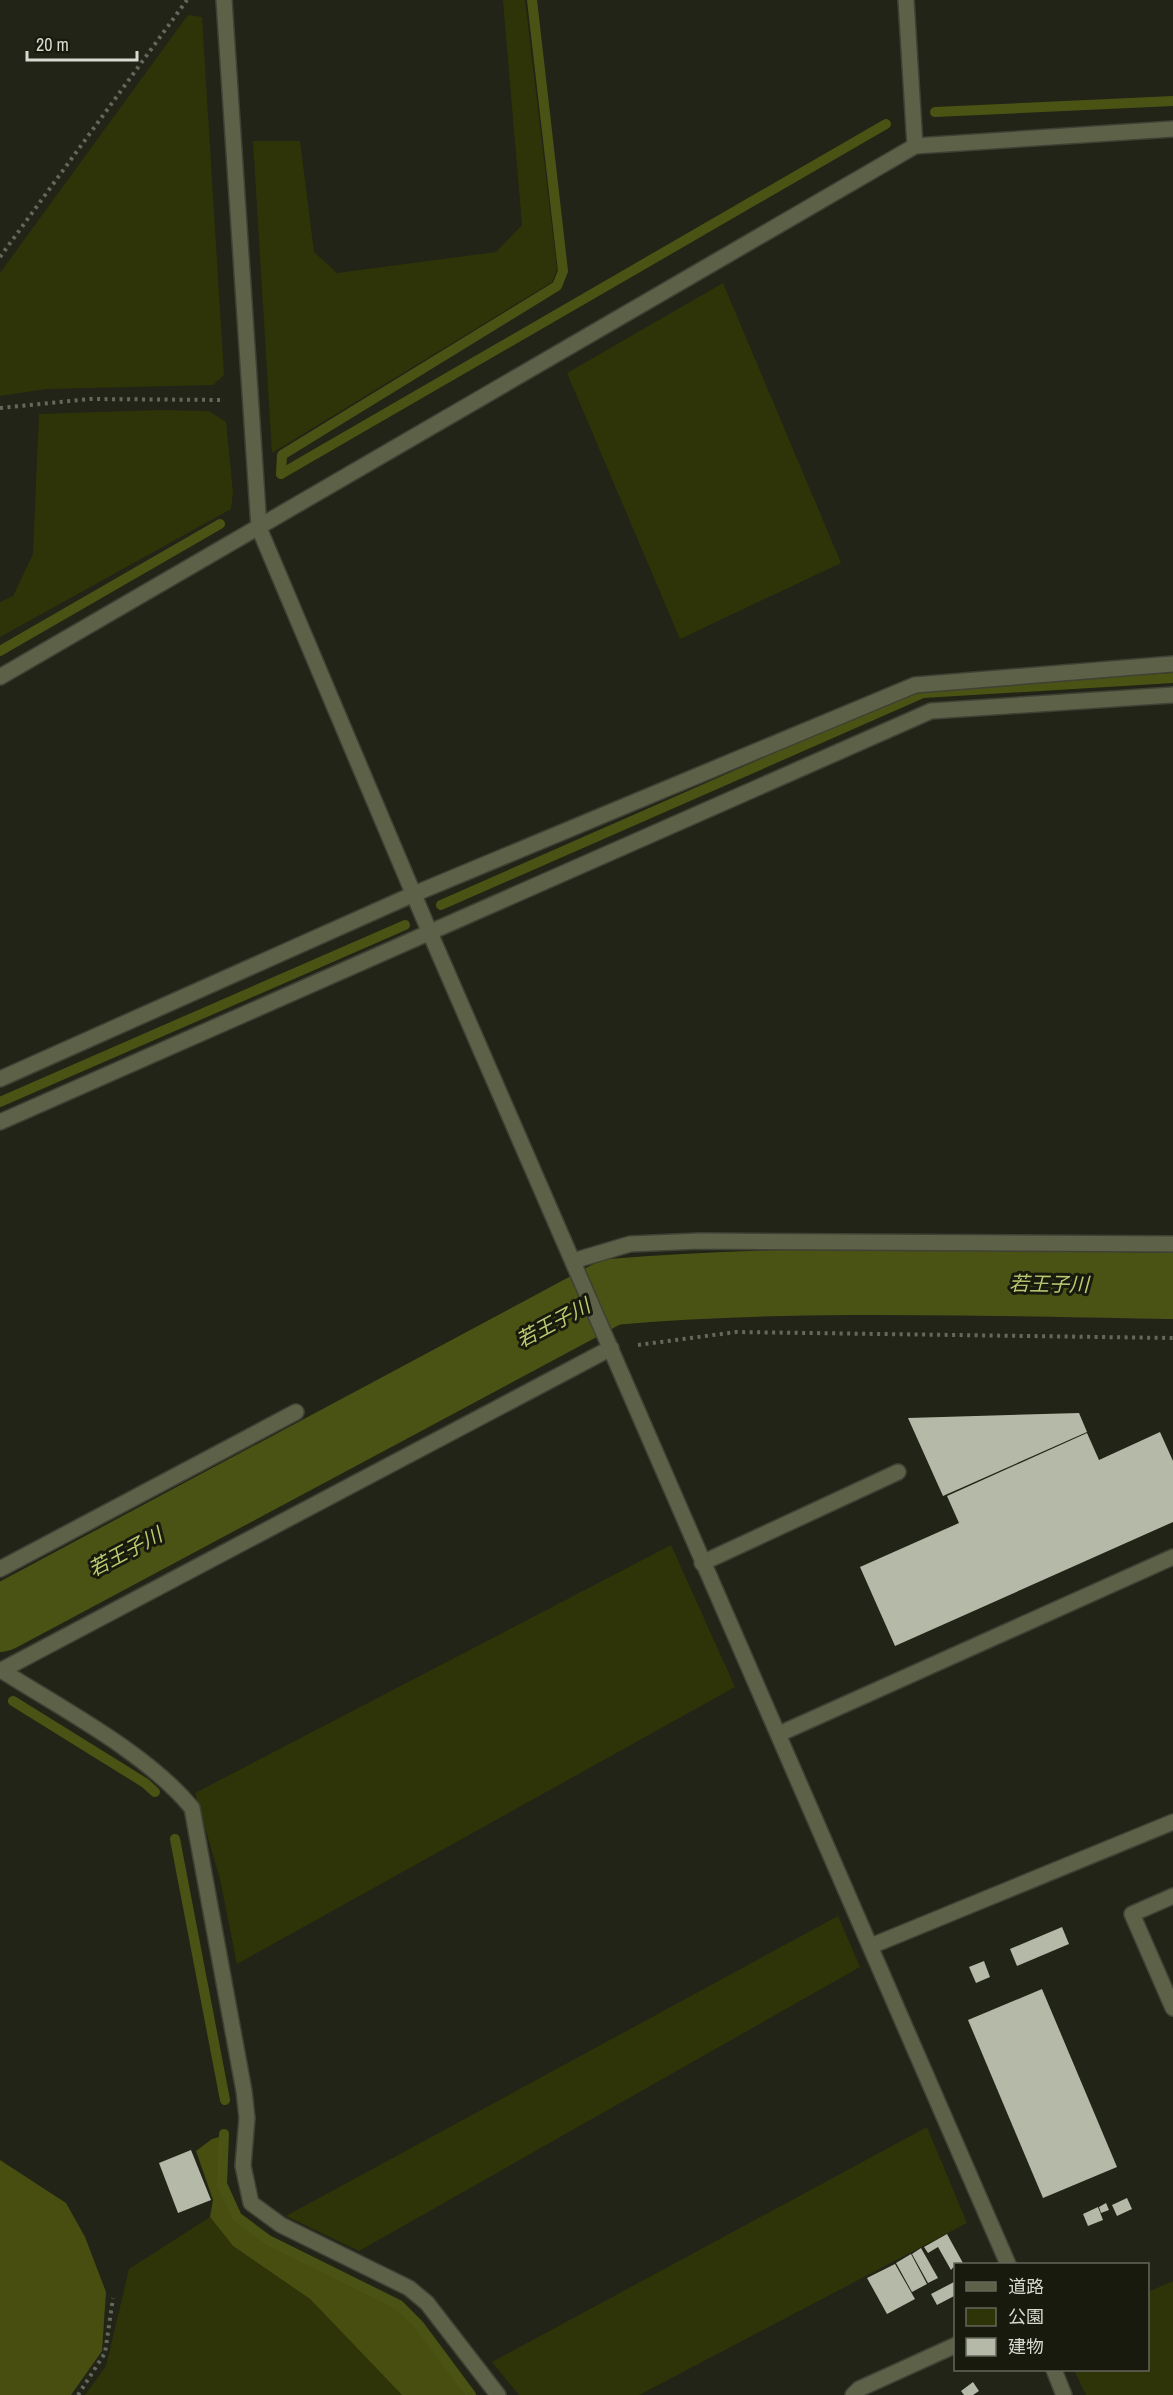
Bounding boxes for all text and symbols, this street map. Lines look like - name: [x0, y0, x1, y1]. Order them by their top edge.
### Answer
- scale bar: [27, 24, 136, 62]
- text: 20 m: [36, 32, 69, 57]
- water label: 若王子川: [1009, 1269, 1091, 1298]
- water label: 若王子川: [511, 1291, 596, 1353]
- water label: 若王子川: [83, 1520, 168, 1582]
- legend: [954, 2263, 1149, 2371]
- text: 道路: [1008, 2274, 1044, 2299]
- text: 公園: [1008, 2304, 1044, 2329]
- text: 建物: [1008, 2334, 1044, 2359]

